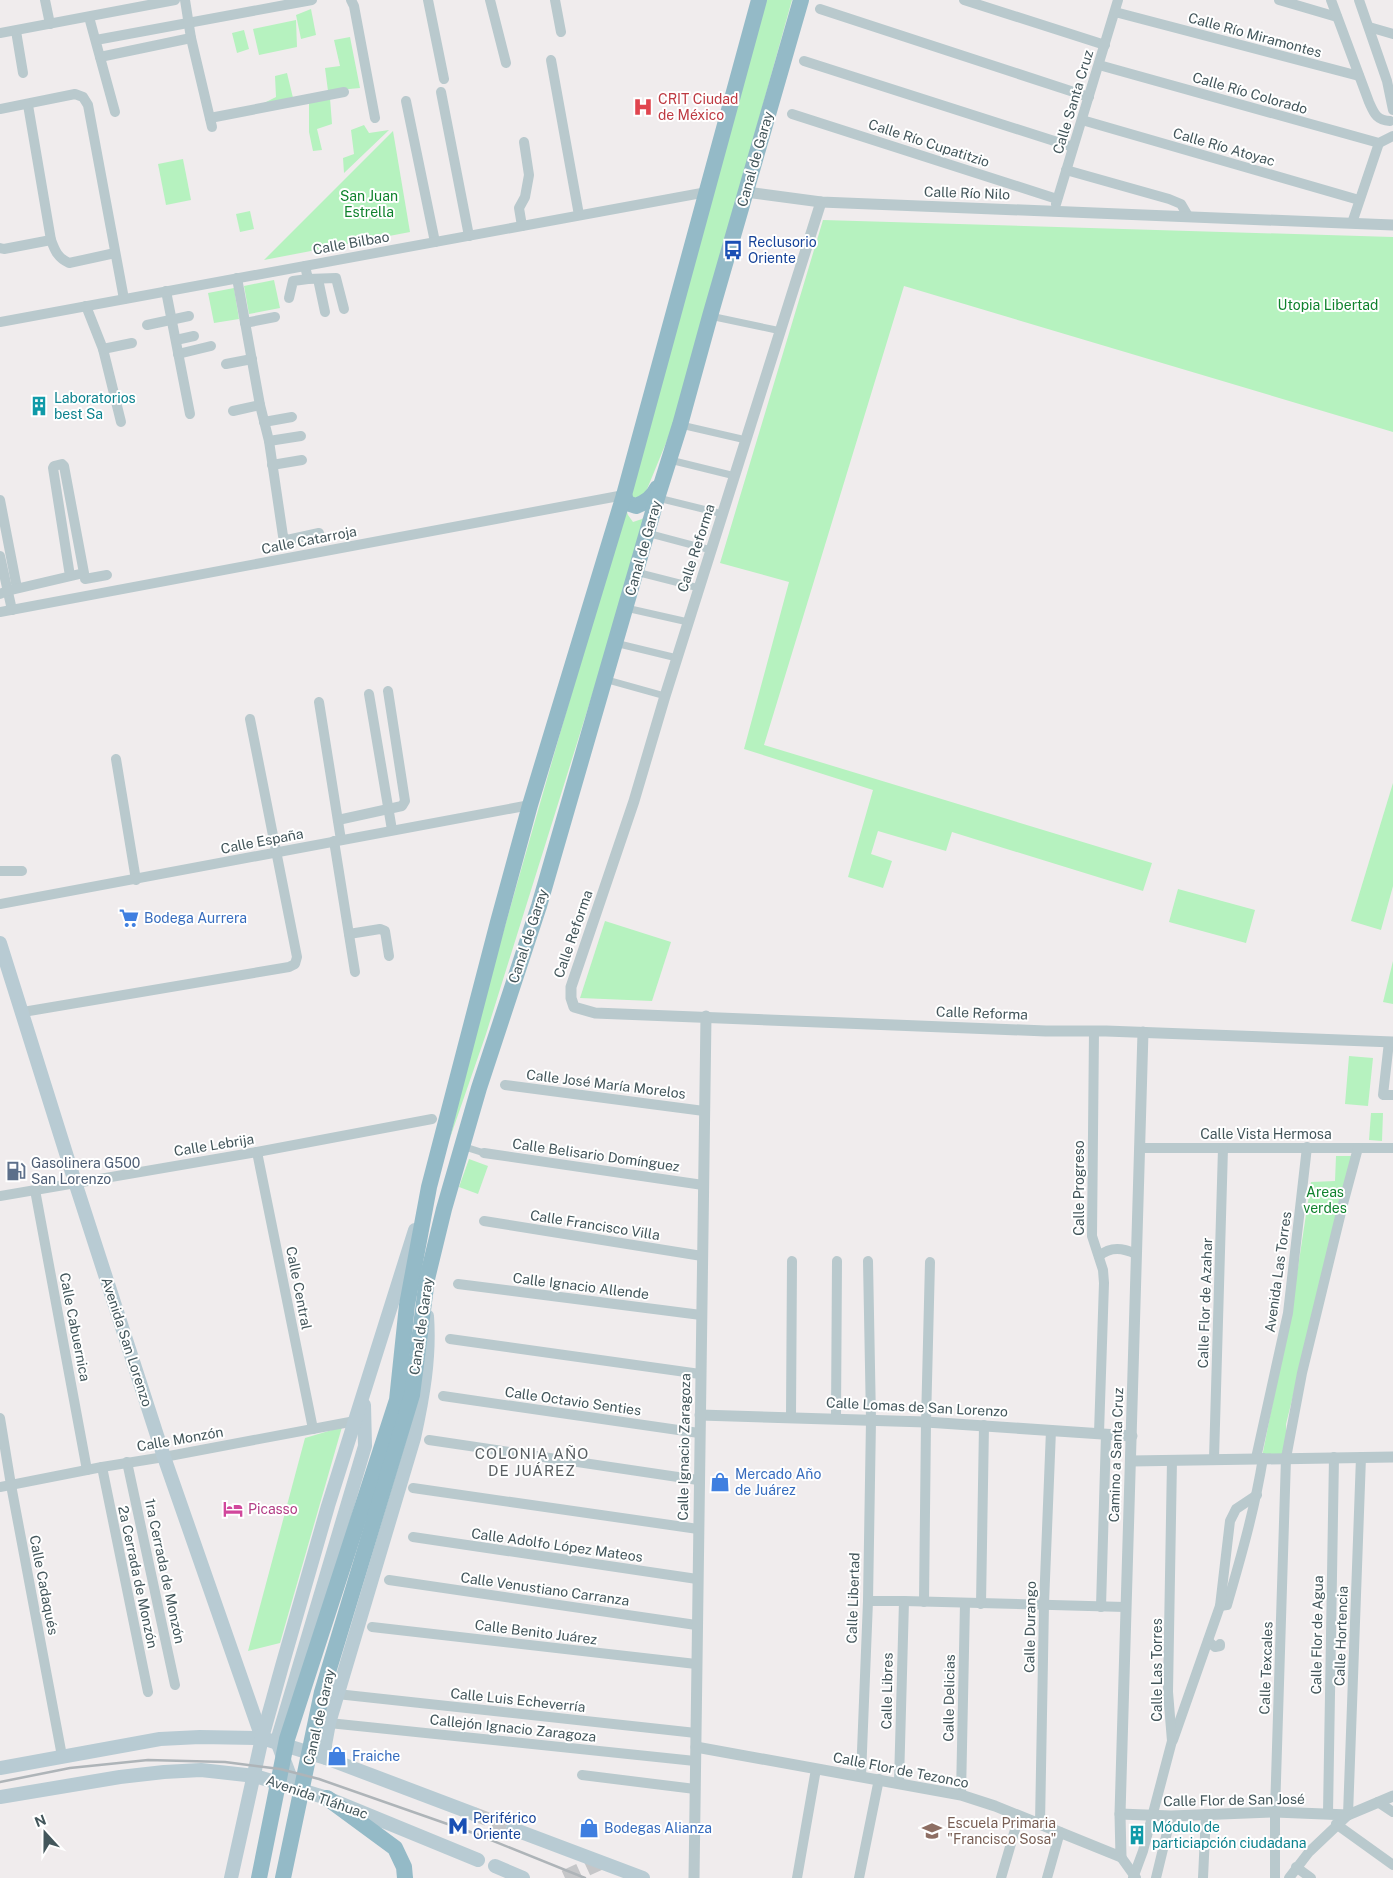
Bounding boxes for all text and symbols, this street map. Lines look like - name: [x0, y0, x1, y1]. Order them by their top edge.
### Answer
- street label: Calle Río Miramontes: [1187, 9, 1323, 61]
- street label: Calle Santa Cruz: [1050, 48, 1096, 156]
- street label: Calle Río Colorado: [1191, 69, 1309, 117]
- place label: CRIT Ciudad de México: [658, 91, 738, 123]
- hospital icon: CRIT Ciudad de México: [632, 96, 654, 118]
- street label: Canal de Garay: [734, 109, 776, 208]
- street label: Calle Río Cupatitzio: [866, 116, 992, 170]
- street label: Calle Río Atoyac: [1171, 125, 1277, 169]
- street label: Calle Río Nilo: [924, 183, 1011, 203]
- park label: San Juan Estrella: [340, 188, 398, 220]
- street label: Calle Bilbao: [311, 228, 391, 258]
- place label: Reclusorio Oriente: [748, 234, 817, 266]
- bus stop icon: Reclusorio Oriente: [722, 239, 744, 261]
- park label: Utopia Libertad: [1278, 297, 1378, 313]
- place label: Laboratorios best Sa: [54, 390, 136, 422]
- building icon: Laboratorios best Sa: [28, 395, 50, 417]
- street label: Canal de Garay: [622, 498, 664, 597]
- street label: Calle Reforma: [674, 502, 718, 594]
- street label: Calle Catarroja: [260, 523, 358, 557]
- street label: Calle España: [219, 825, 305, 857]
- street label: Canal de Garay: [505, 886, 551, 985]
- street label: Calle Reforma: [550, 888, 596, 980]
- supermarket icon: Bodega Aurrera: [118, 907, 140, 929]
- place label: Bodega Aurrera: [144, 910, 247, 926]
- street label: Calle Reforma: [936, 1003, 1028, 1023]
- street label: Calle José María Morelos: [525, 1066, 687, 1102]
- street label: Calle Vista Hermosa: [1200, 1126, 1332, 1142]
- street label: Calle Lebrija: [173, 1131, 255, 1159]
- street label: Calle Belisario Domínguez: [511, 1135, 681, 1175]
- street label: Calle Progreso: [1071, 1140, 1087, 1236]
- place label: Gasolinera G500 San Lorenzo: [31, 1155, 140, 1187]
- fuel station icon: Gasolinera G500 San Lorenzo: [5, 1160, 27, 1182]
- park label: Areas verdes: [1303, 1184, 1347, 1216]
- street label: Calle Francisco Villa: [529, 1207, 661, 1243]
- street label: Avenida Las Torres: [1262, 1210, 1294, 1334]
- street label: Calle Flor de Azahar: [1195, 1237, 1215, 1369]
- street label: Calle Central: [283, 1245, 315, 1331]
- street label: Calle Ignacio Allende: [512, 1270, 650, 1302]
- street label: Calle Cabuernica: [57, 1271, 93, 1383]
- street label: Avenida San Lorenzo: [98, 1275, 156, 1409]
- street label: Canal de Garay: [406, 1276, 436, 1376]
- street label: Calle Ignacio Zaragoza: [675, 1373, 693, 1521]
- street label: Calle Octavio Senties: [504, 1384, 642, 1418]
- street label: Camino a Santa Cruz: [1106, 1387, 1126, 1523]
- street label: Calle Lomas de San Lorenzo: [826, 1394, 1008, 1420]
- street label: Calle Monzón: [136, 1424, 224, 1454]
- district label: COLONIA AÑO DE JUÁREZ: [475, 1445, 589, 1479]
- place label: Mercado Año de Juárez: [735, 1466, 821, 1498]
- shop icon: Mercado Año de Juárez: [709, 1471, 731, 1493]
- street label: 1ra Cerrada de Monzón: [142, 1497, 188, 1645]
- hotel icon: Picasso: [222, 1498, 244, 1520]
- place label: Picasso: [248, 1501, 298, 1517]
- street label: 2a Cerrada de Monzón: [115, 1504, 161, 1650]
- street label: Calle Adolfo López Mateos: [470, 1525, 644, 1565]
- street label: Calle Cadaqués: [26, 1534, 62, 1636]
- street label: Calle Libertad: [843, 1552, 863, 1644]
- street label: Calle Venustiano Carranza: [460, 1569, 630, 1609]
- street label: Calle Flor de Agua: [1308, 1575, 1326, 1695]
- street label: Calle Durango: [1021, 1581, 1039, 1673]
- street label: Calle Hortencia: [1331, 1586, 1351, 1686]
- street label: Calle Benito Juárez: [474, 1617, 598, 1647]
- street label: Calle Las Torres: [1149, 1618, 1165, 1722]
- street label: Calle Texcales: [1256, 1621, 1276, 1715]
- street label: Calle Libres: [878, 1652, 896, 1730]
- street label: Calle Delicias: [940, 1654, 958, 1742]
- street label: Canal de Garay: [300, 1667, 338, 1767]
- street label: Calle Luis Echeverría: [450, 1685, 586, 1715]
- street label: Callejón Ignacio Zaragoza: [429, 1711, 597, 1745]
- shop icon: Fraiche: [326, 1745, 348, 1767]
- place label: Fraiche: [352, 1748, 400, 1764]
- street label: Calle Flor de Tezonco: [832, 1749, 970, 1791]
- street label: Avenida Tláhuac: [264, 1772, 370, 1822]
- street label: Calle Flor de San José: [1163, 1791, 1305, 1809]
- north arrow: [20, 1808, 70, 1858]
- place label: Periférico Oriente: [473, 1810, 537, 1842]
- text: N: [32, 1811, 48, 1830]
- metro station icon: Periférico Oriente: [447, 1815, 469, 1837]
- place label: Escuela Primaria "Francisco Sosa": [947, 1815, 1056, 1847]
- shop icon: Bodegas Alianza: [578, 1817, 600, 1839]
- place label: Módulo de particiapción ciudadana: [1152, 1819, 1307, 1851]
- place label: Bodegas Alianza: [604, 1820, 712, 1836]
- school or university icon: Escuela Primaria "Francisco Sosa": [921, 1820, 943, 1842]
- building icon: Módulo de particiapción ciudadana: [1126, 1824, 1148, 1846]

